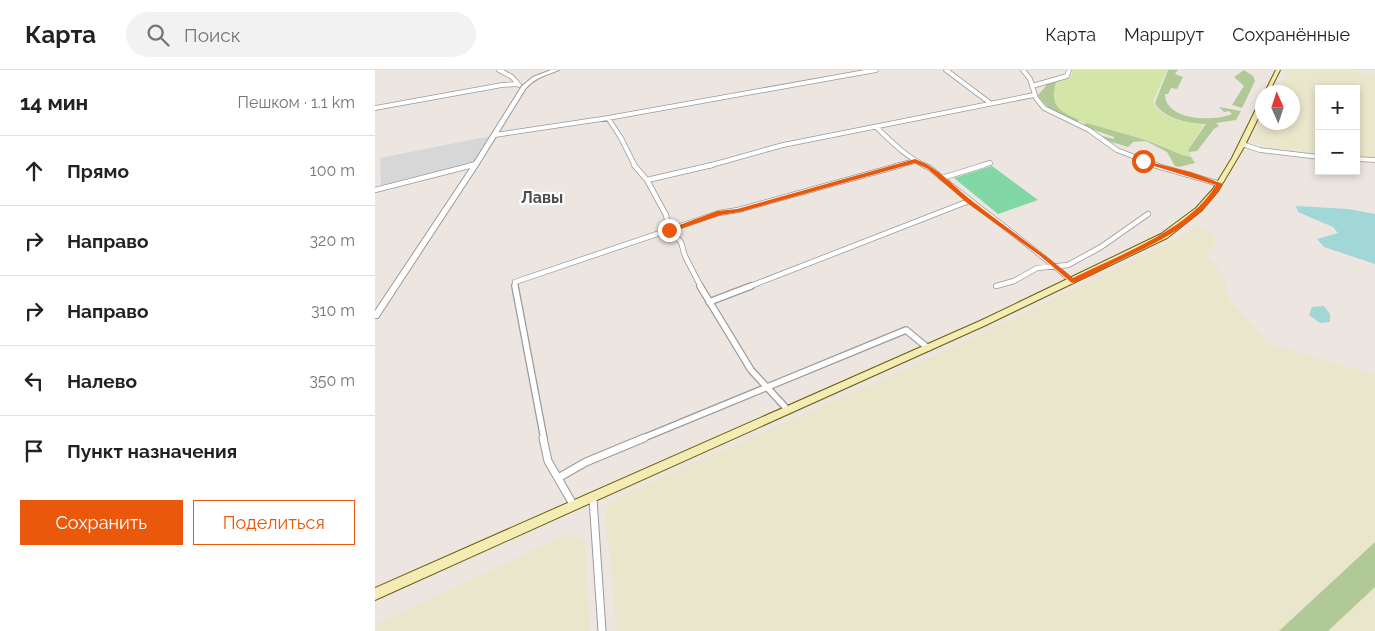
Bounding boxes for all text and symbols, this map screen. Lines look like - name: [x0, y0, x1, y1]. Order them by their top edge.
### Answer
- search box: [126, 12, 476, 57]
- text: Карта: [25, 20, 96, 49]
- icon: search: [144, 21, 172, 49]
- text: Поиск: [184, 24, 241, 46]
- text: Карта: [1045, 24, 1096, 45]
- text: Маршрут: [1124, 24, 1204, 45]
- text: Сохранённые: [1232, 24, 1350, 45]
- north arrow: [1255, 85, 1300, 130]
- map controls: [1315, 85, 1360, 175]
- button: +: [1315, 85, 1360, 130]
- text: 14 мин: [20, 90, 88, 115]
- text: Пешком · 1.1 km: [238, 93, 355, 112]
- button: −: [1315, 130, 1360, 175]
- route start: [1132, 150, 1155, 173]
- icon: ahead: [20, 157, 48, 185]
- text: Прямо: [67, 160, 129, 182]
- text: 100 m: [310, 161, 355, 180]
- district label: Лавы: [521, 188, 563, 207]
- route end: [658, 219, 681, 242]
- icon: right: [20, 227, 48, 255]
- text: Направо: [67, 230, 148, 252]
- text: 320 m: [310, 231, 355, 250]
- icon: right: [20, 297, 48, 325]
- text: Направо: [67, 300, 148, 322]
- text: 310 m: [311, 301, 355, 320]
- icon: left: [20, 367, 48, 395]
- text: Налево: [67, 370, 137, 392]
- text: 350 m: [309, 371, 355, 390]
- icon: arrive: [20, 437, 48, 465]
- text: Пункт назначения: [67, 440, 237, 462]
- button: Сохранить: [20, 500, 183, 545]
- button: Поделиться: [193, 500, 355, 545]

